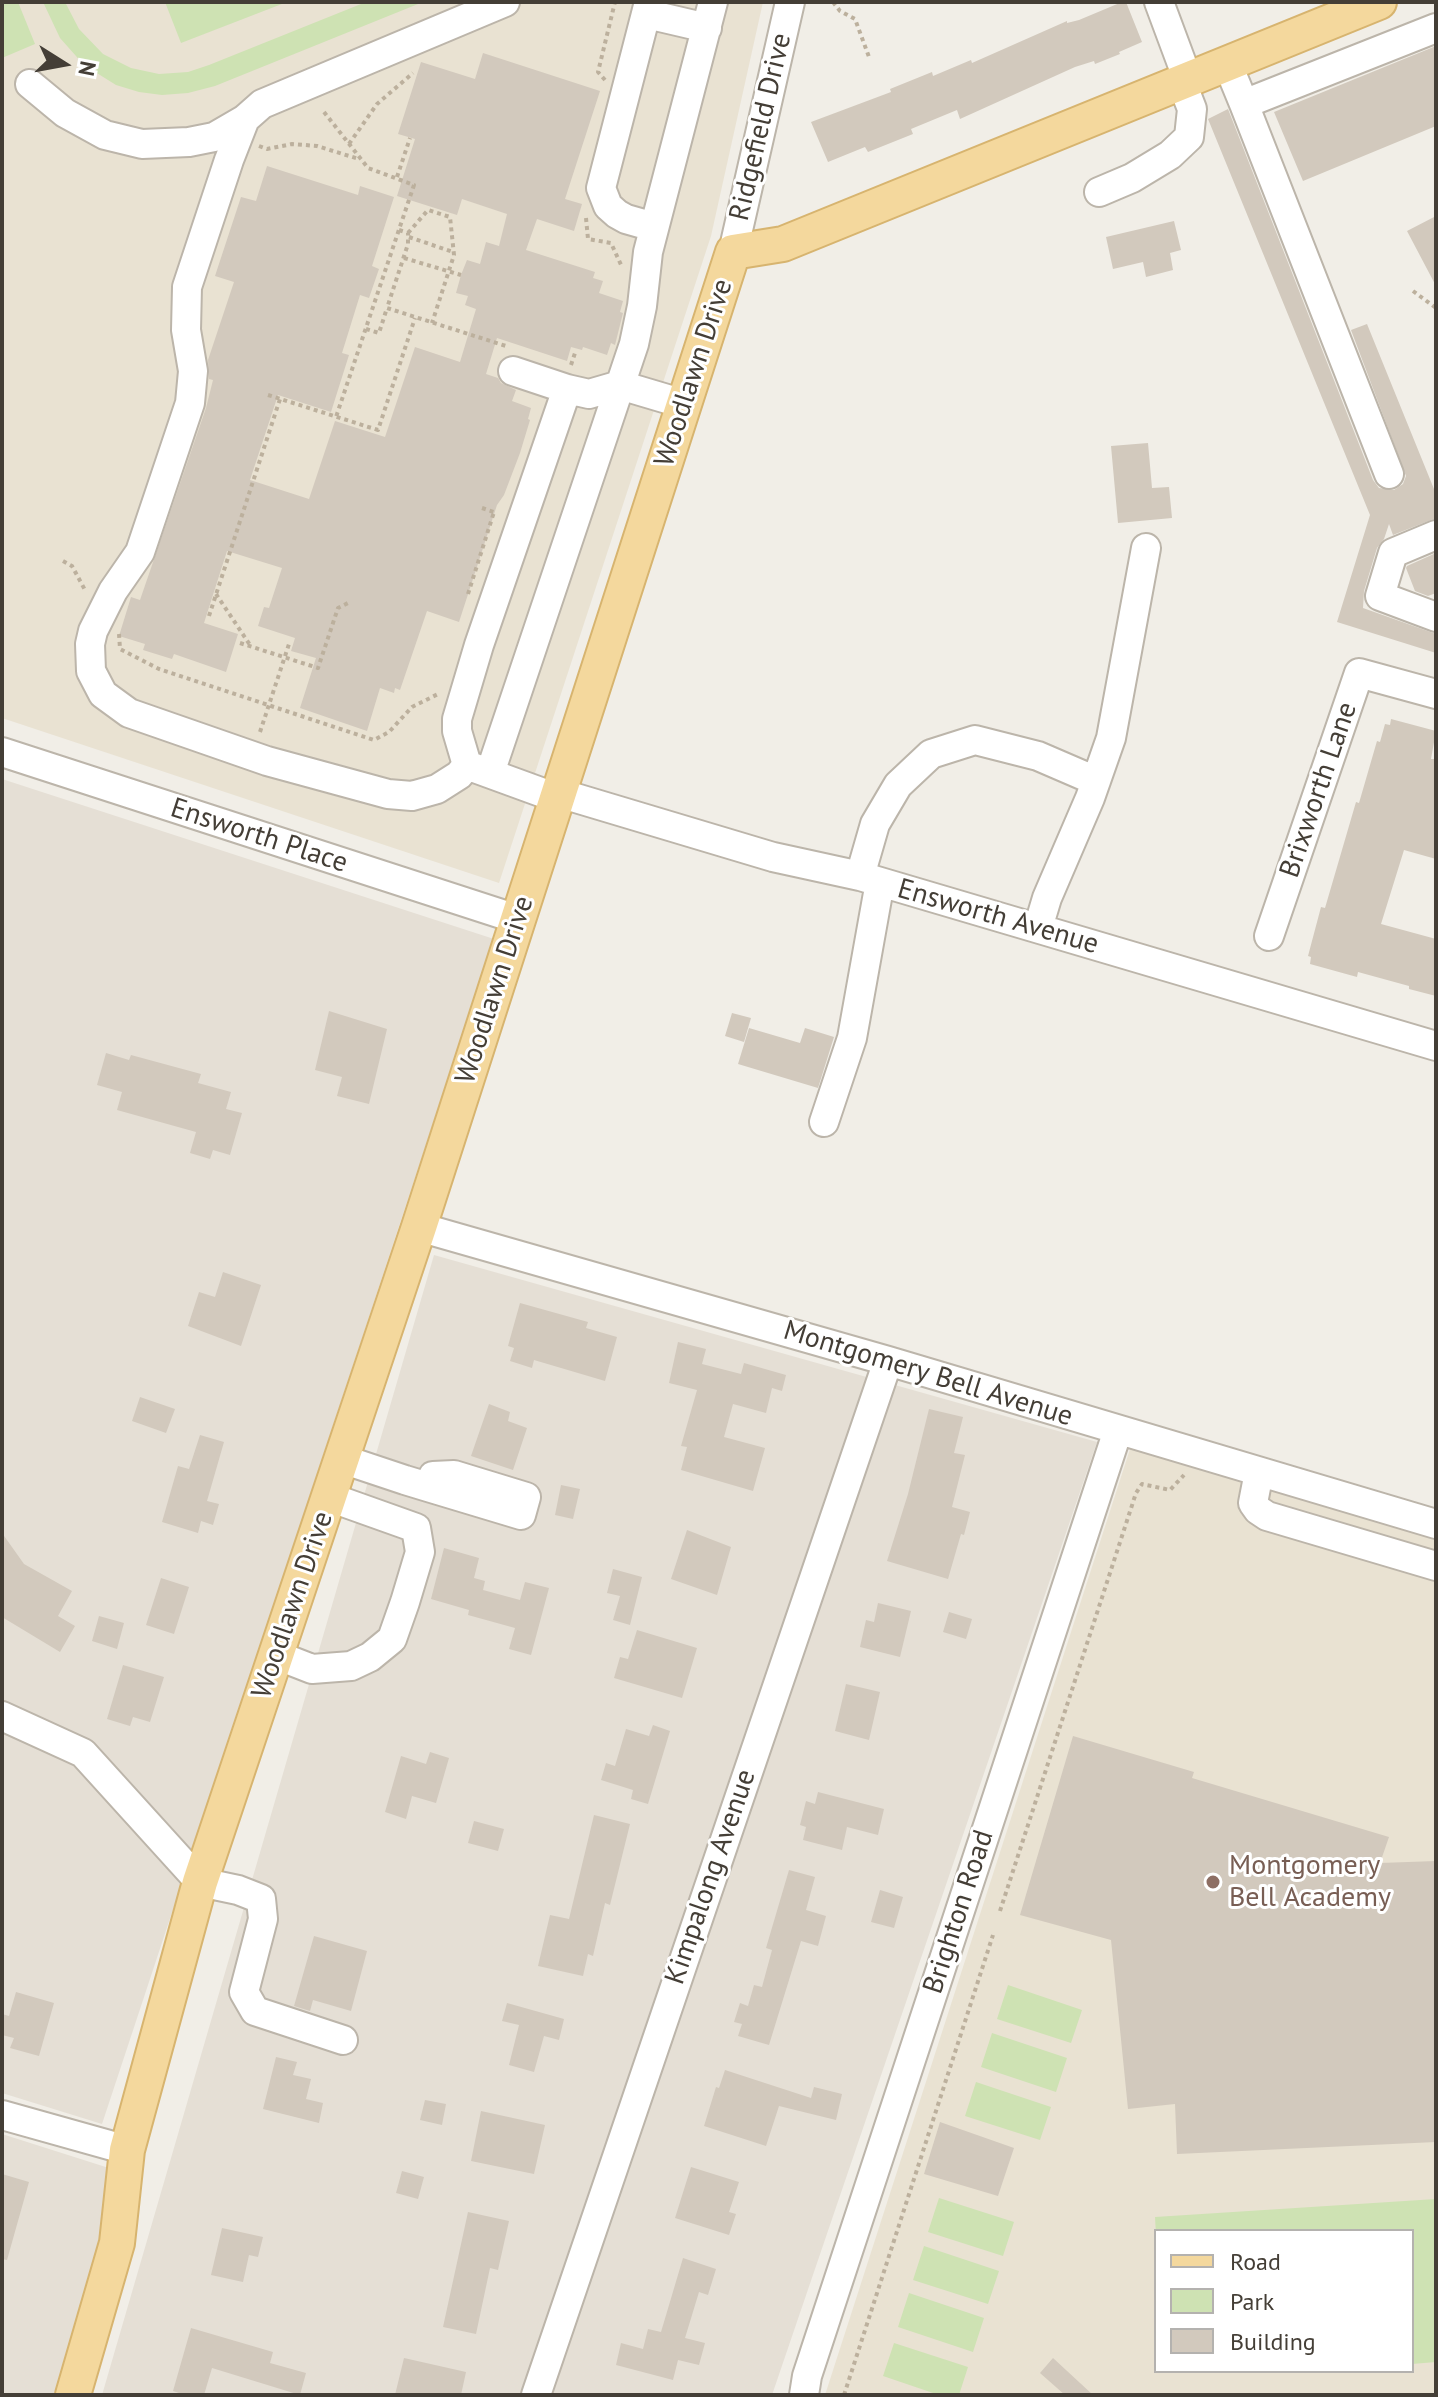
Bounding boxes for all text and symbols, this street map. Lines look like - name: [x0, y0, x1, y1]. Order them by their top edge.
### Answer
- north arrow: [24, 24, 104, 104]
- street label: Ridgefield Drive: [723, 30, 799, 224]
- text: N: [72, 59, 103, 78]
- street label: Woodlawn Drive: [648, 275, 740, 471]
- street label: Brixworth Lane: [1273, 698, 1365, 882]
- street label: Ensworth Place: [166, 792, 352, 880]
- street label: Ensworth Avenue: [894, 872, 1102, 962]
- street label: Woodlawn Drive: [449, 892, 541, 1088]
- street label: Montgomery Bell Avenue: [779, 1314, 1077, 1434]
- street label: Woodlawn Drive: [245, 1507, 341, 1703]
- street label: Kimpalong Avenue: [659, 1765, 763, 1989]
- street label: Brighton Road: [917, 1826, 1001, 1998]
- place label: Montgomery Bell Academy: [1229, 1849, 1391, 1915]
- marker: Montgomery Bell Academy: [1204, 1873, 1222, 1891]
- legend: [1154, 2229, 1414, 2373]
- text: Road: [1230, 2246, 1281, 2277]
- text: Park: [1230, 2286, 1274, 2317]
- text: Building: [1230, 2326, 1316, 2357]

